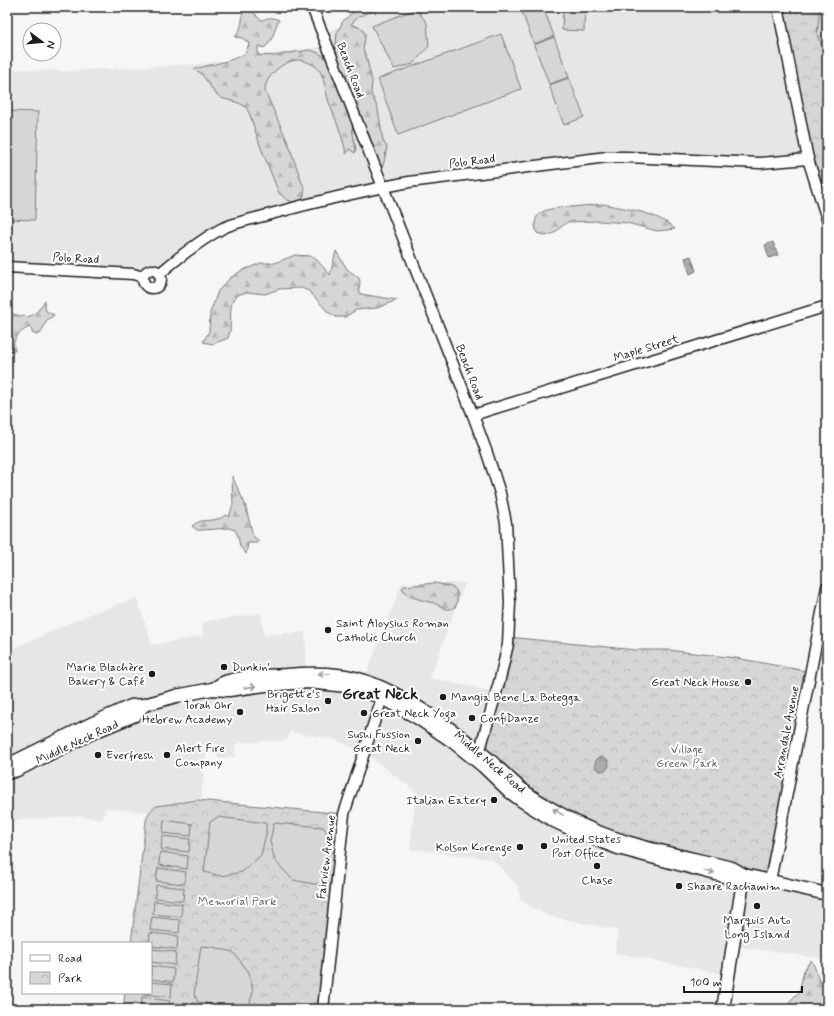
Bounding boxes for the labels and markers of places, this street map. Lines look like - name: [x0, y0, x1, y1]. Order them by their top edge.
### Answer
- place label: Saint Aloysius Roman Catholic Church: [336, 616, 449, 646]
- marker: Saint Aloysius Roman Catholic Church: [323, 625, 333, 635]
- place label: Marie Blachère Bakery & Café: [66, 660, 145, 690]
- place label: Dunkin': [232, 660, 270, 676]
- marker: Dunkin': [219, 662, 229, 672]
- marker: Marie Blachère Bakery & Café: [147, 669, 157, 679]
- place label: Great Neck House: [651, 675, 740, 691]
- marker: Great Neck House: [743, 677, 753, 687]
- place label: Brigette's Hair Salon: [266, 687, 321, 717]
- place label: Mangia Bene La Botegga: [451, 690, 581, 706]
- marker: Mangia Bene La Botegga: [438, 692, 448, 702]
- marker: Brigette's Hair Salon: [323, 696, 333, 706]
- place label: Torah Ohr Hebrew Academy: [142, 698, 232, 728]
- place label: Great Neck Yoga: [372, 706, 456, 723]
- marker: Torah Ohr Hebrew Academy: [235, 707, 245, 717]
- marker: Great Neck Yoga: [359, 708, 369, 718]
- place label: ConfiDanze: [480, 711, 539, 727]
- marker: ConfiDanze: [467, 713, 477, 723]
- place label: Sushi Fussion Great Neck: [347, 727, 410, 757]
- marker: Sushi Fussion Great Neck: [413, 736, 423, 746]
- place label: Alert Fire Company: [175, 741, 225, 771]
- place label: Everfresh: [106, 748, 154, 764]
- marker: Everfresh: [93, 750, 103, 760]
- marker: Alert Fire Company: [162, 750, 172, 760]
- place label: Italian Eatery: [406, 793, 486, 809]
- marker: Italian Eatery: [489, 795, 499, 805]
- place label: United States Post Office: [552, 832, 622, 862]
- place label: Kolson Korenge: [436, 840, 512, 857]
- marker: United States Post Office: [539, 841, 549, 851]
- marker: Kolson Korenge: [515, 842, 525, 852]
- marker: Chase: [592, 861, 602, 871]
- place label: Chase: [581, 873, 613, 889]
- place label: Shaare Rachamim: [687, 879, 781, 895]
- marker: Shaare Rachamim: [674, 881, 684, 891]
- marker: Marquis Auto Long Island: [752, 901, 762, 911]
- place label: Marquis Auto Long Island: [723, 913, 791, 943]

